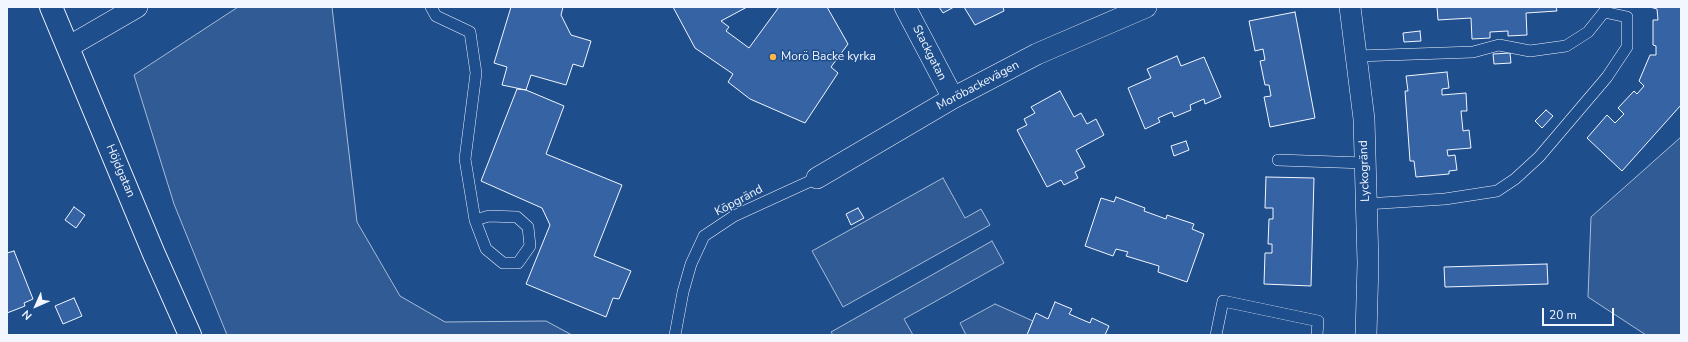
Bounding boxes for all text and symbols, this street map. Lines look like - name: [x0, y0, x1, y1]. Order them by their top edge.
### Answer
- street label: Stackgatan: [909, 23, 949, 83]
- place label: Morö Backe kyrka: [781, 50, 876, 64]
- marker: Morö Backe kyrka: [768, 52, 778, 62]
- street label: Moröbackevägen: [934, 58, 1022, 114]
- street label: Lyckogränd: [1357, 140, 1373, 202]
- street label: Höjdgatan: [102, 142, 138, 200]
- street label: Köpgränd: [712, 182, 766, 220]
- north arrow: [16, 286, 56, 326]
- scale bar: [1544, 300, 1616, 326]
- text: N: [19, 307, 35, 323]
- text: 20 m: [1549, 307, 1577, 323]

